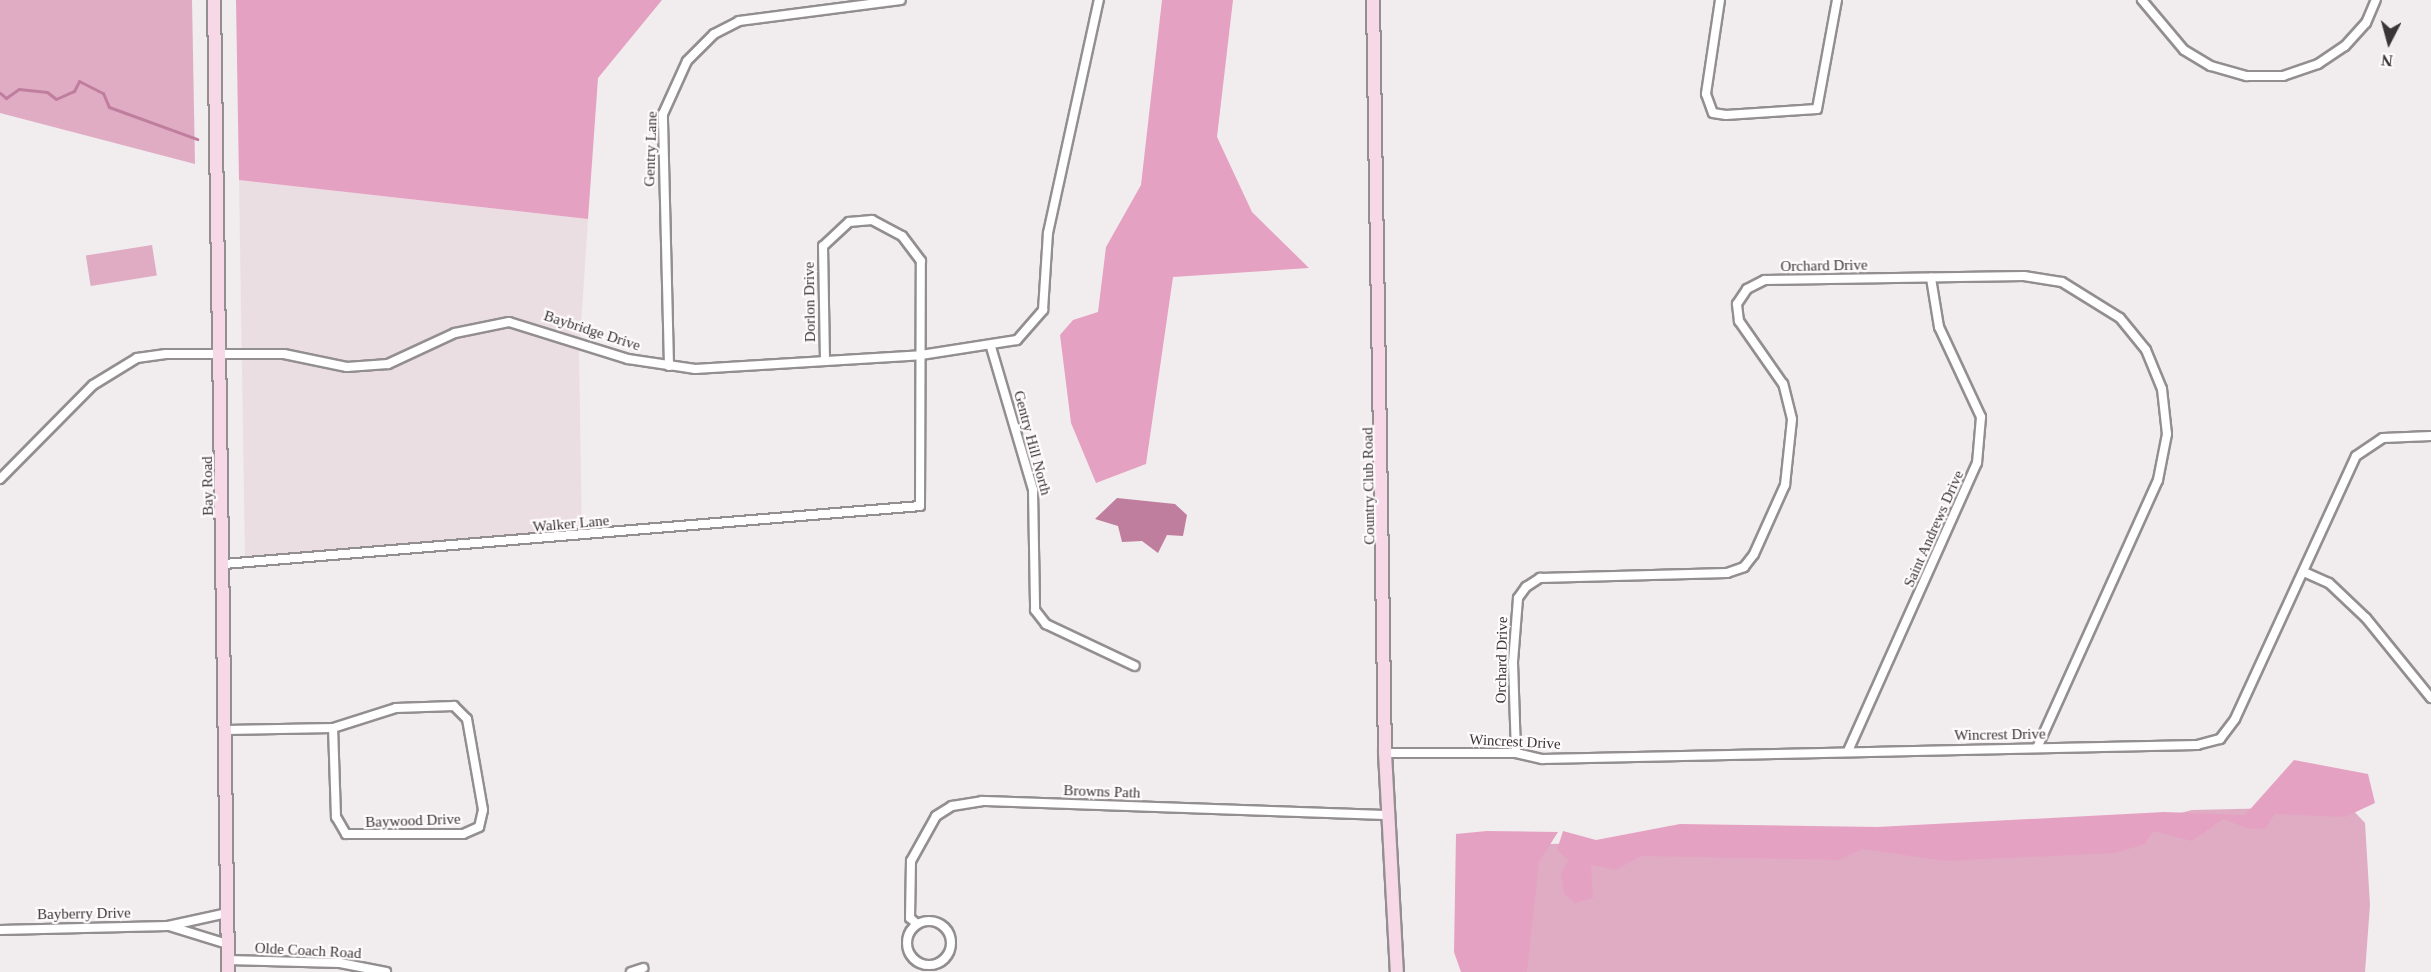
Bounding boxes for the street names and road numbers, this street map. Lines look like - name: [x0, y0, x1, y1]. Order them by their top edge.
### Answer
- street label: Gentry Lane: [641, 111, 661, 187]
- street label: Orchard Drive: [1780, 256, 1868, 276]
- street label: Dorlon Drive: [800, 262, 820, 342]
- street label: Baybridge Drive: [541, 307, 643, 355]
- street label: Gentry Hill North: [1009, 389, 1055, 497]
- street label: Country Club Road: [1359, 427, 1379, 545]
- street label: Bay Road: [198, 456, 218, 516]
- street label: Saint Andrews Drive: [1900, 467, 1968, 591]
- street label: Walker Lane: [532, 512, 610, 536]
- street label: Orchard Drive: [1492, 616, 1512, 704]
- street label: Wincrest Drive: [1954, 725, 2046, 745]
- street label: Wincrest Drive: [1469, 731, 1561, 753]
- street label: Browns Path: [1063, 782, 1141, 802]
- street label: Baywood Drive: [365, 810, 461, 832]
- street label: Bayberry Drive: [37, 904, 131, 924]
- street label: Olde Coach Road: [254, 939, 362, 963]

